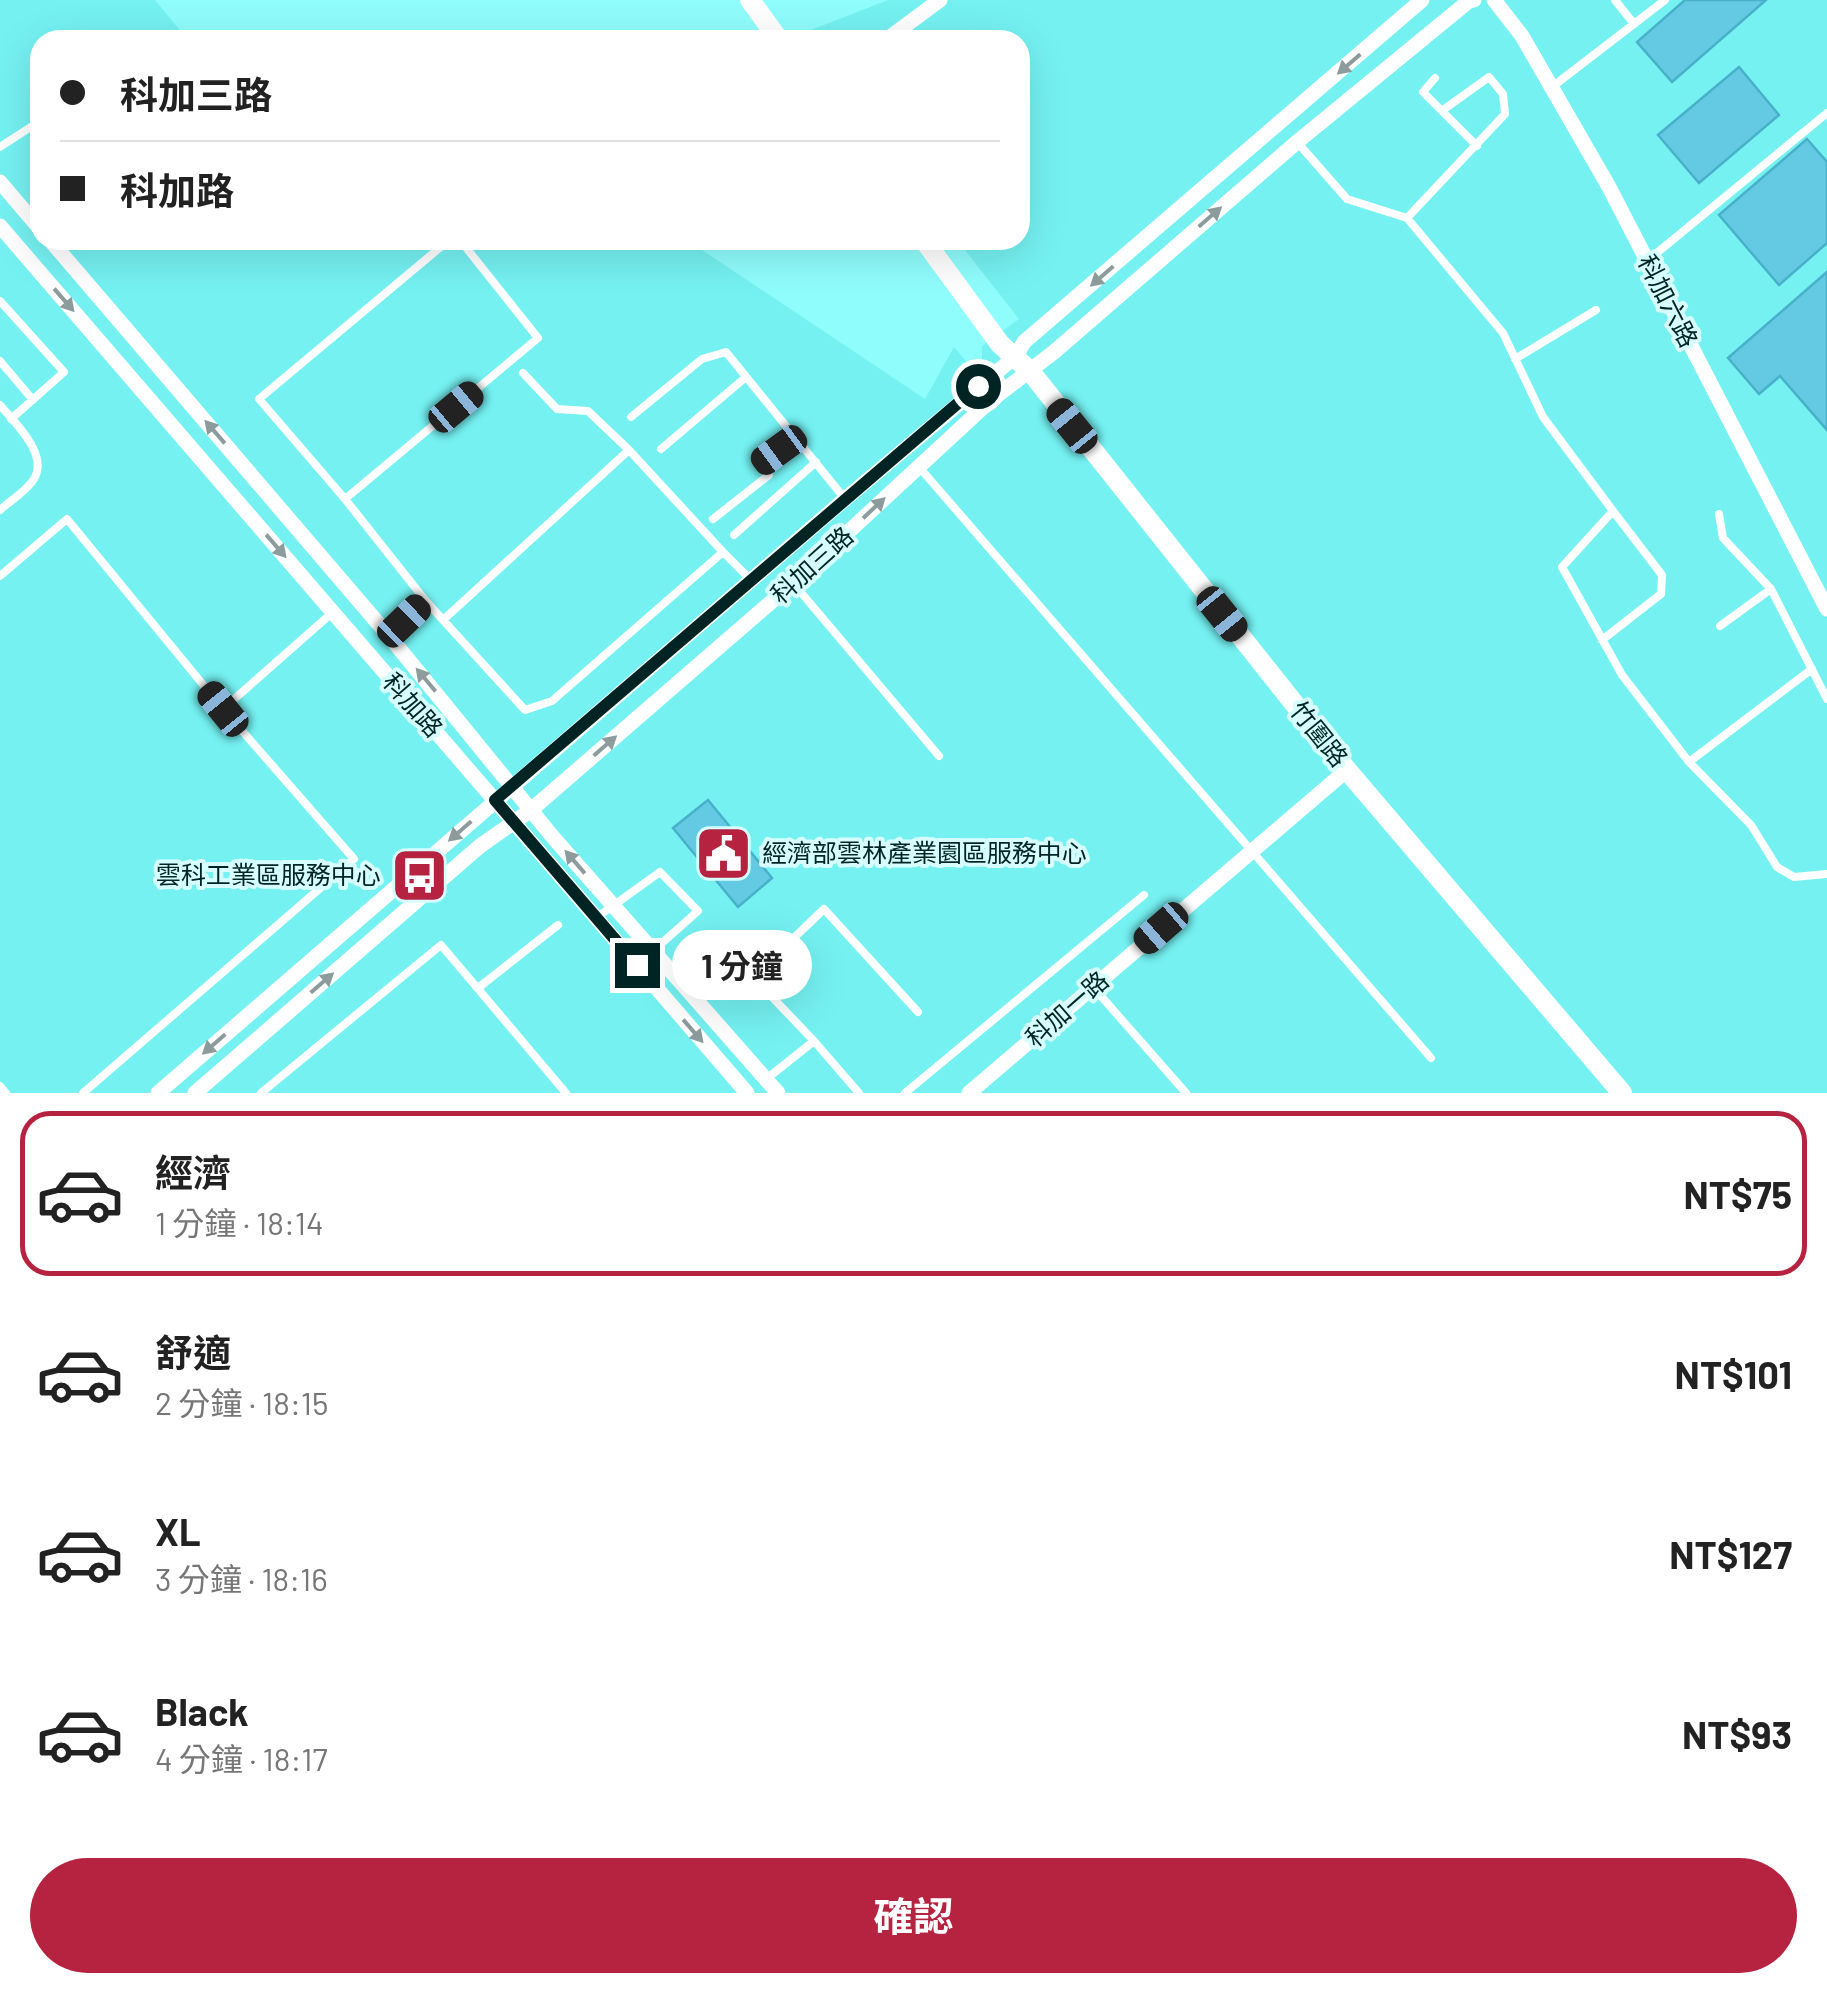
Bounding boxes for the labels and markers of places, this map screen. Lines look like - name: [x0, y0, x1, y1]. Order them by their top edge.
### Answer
- public building icon: 經濟部雲林產業園區服務中心: [693, 823, 753, 883]
- place label: 經濟部雲林產業園區服務中心: [762, 837, 1087, 867]
- bus stop icon: 雲科工業區服務中心: [390, 845, 450, 905]
- place label: 雲科工業區服務中心: [156, 859, 381, 889]

